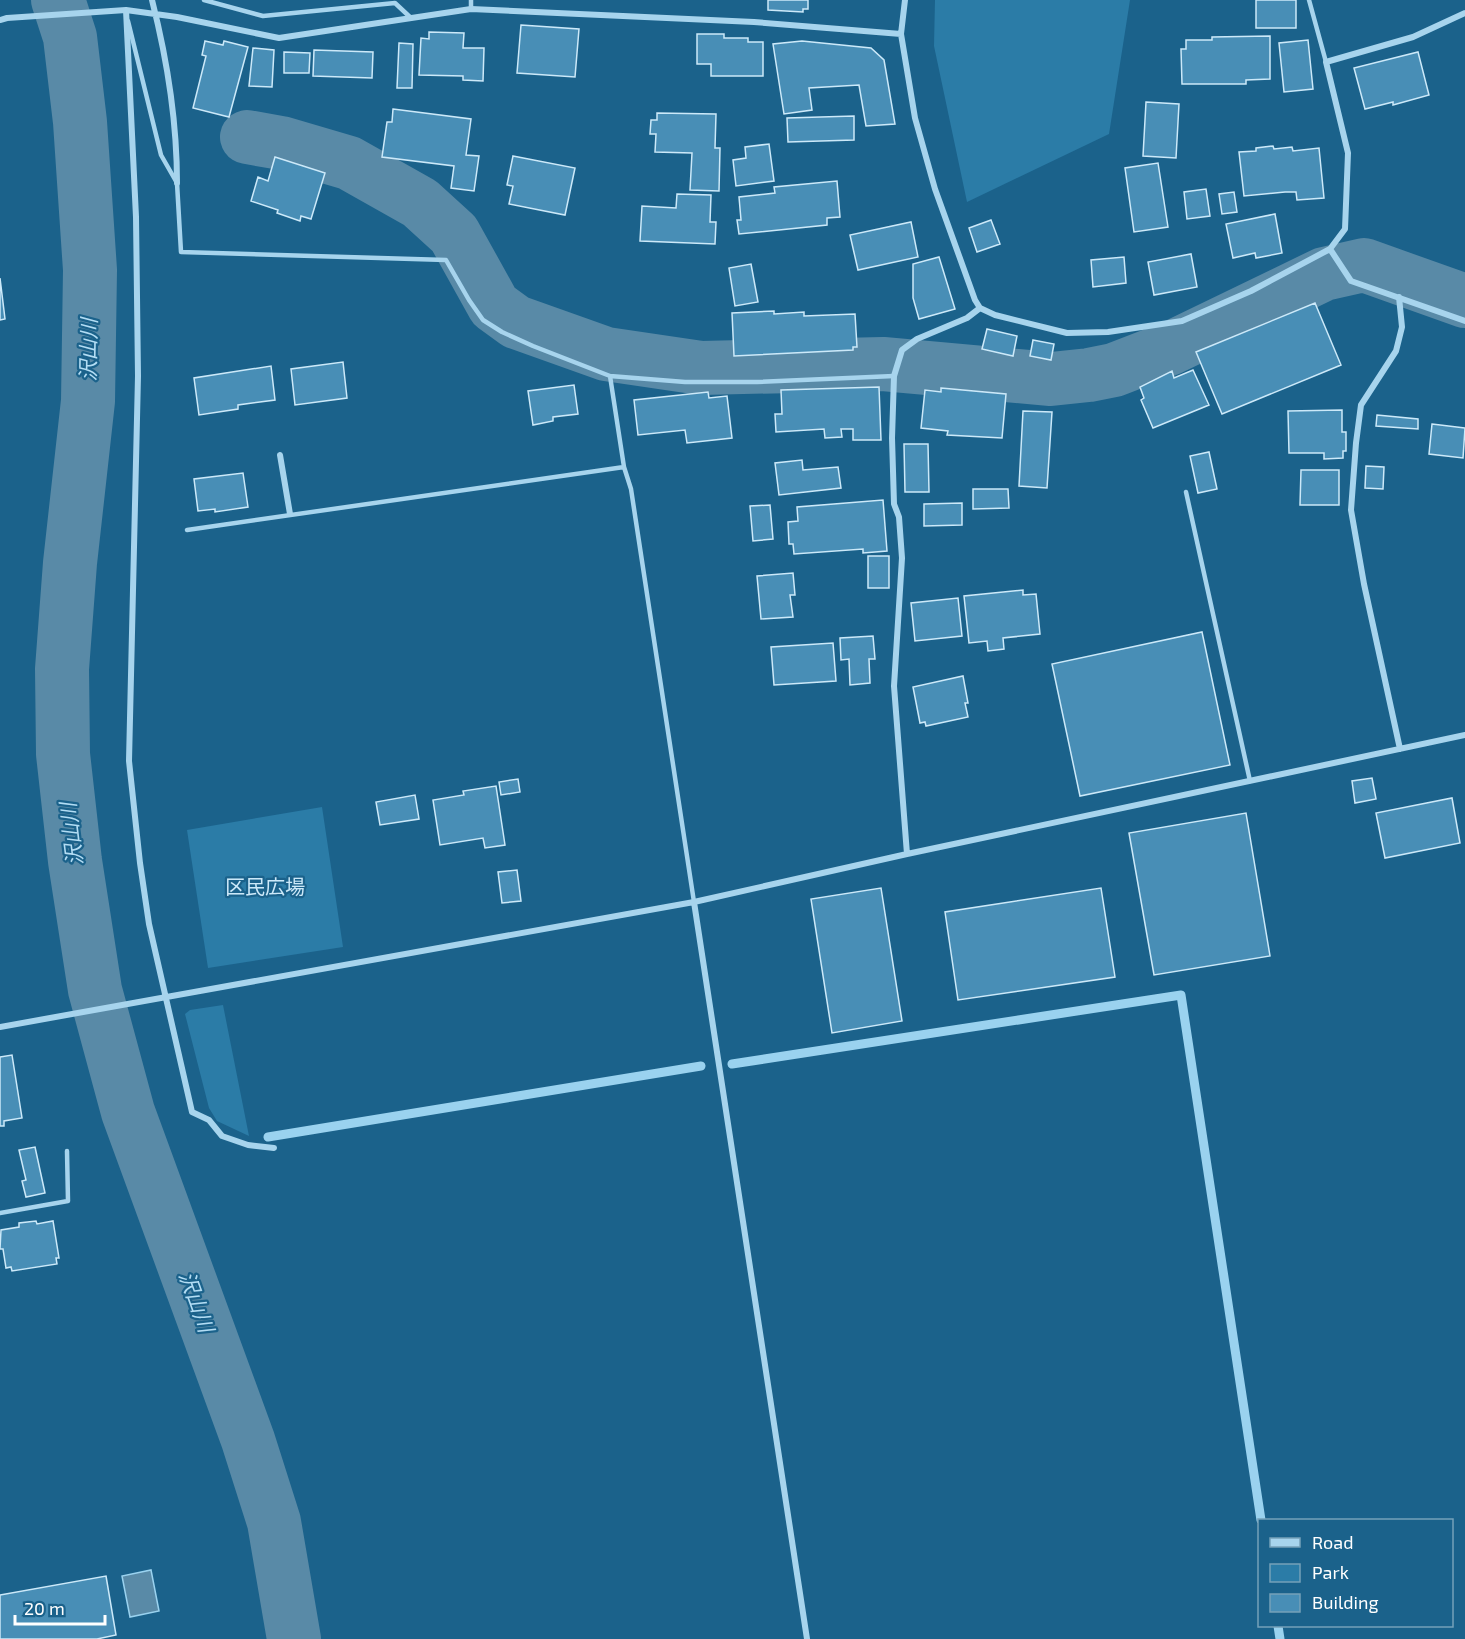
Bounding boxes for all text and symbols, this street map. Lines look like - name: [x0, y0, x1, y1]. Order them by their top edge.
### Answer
- water label: 沢山川: [74, 316, 101, 382]
- water label: 沢山川: [54, 799, 87, 867]
- park label: 区民広場: [225, 874, 305, 898]
- water label: 沢山川: [175, 1268, 221, 1337]
- legend: [1258, 1519, 1453, 1627]
- text: Road: [1312, 1531, 1353, 1553]
- text: Park: [1312, 1561, 1349, 1583]
- scale bar: [15, 1588, 105, 1626]
- text: Building: [1312, 1591, 1379, 1613]
- text: 20 m: [24, 1597, 65, 1619]

